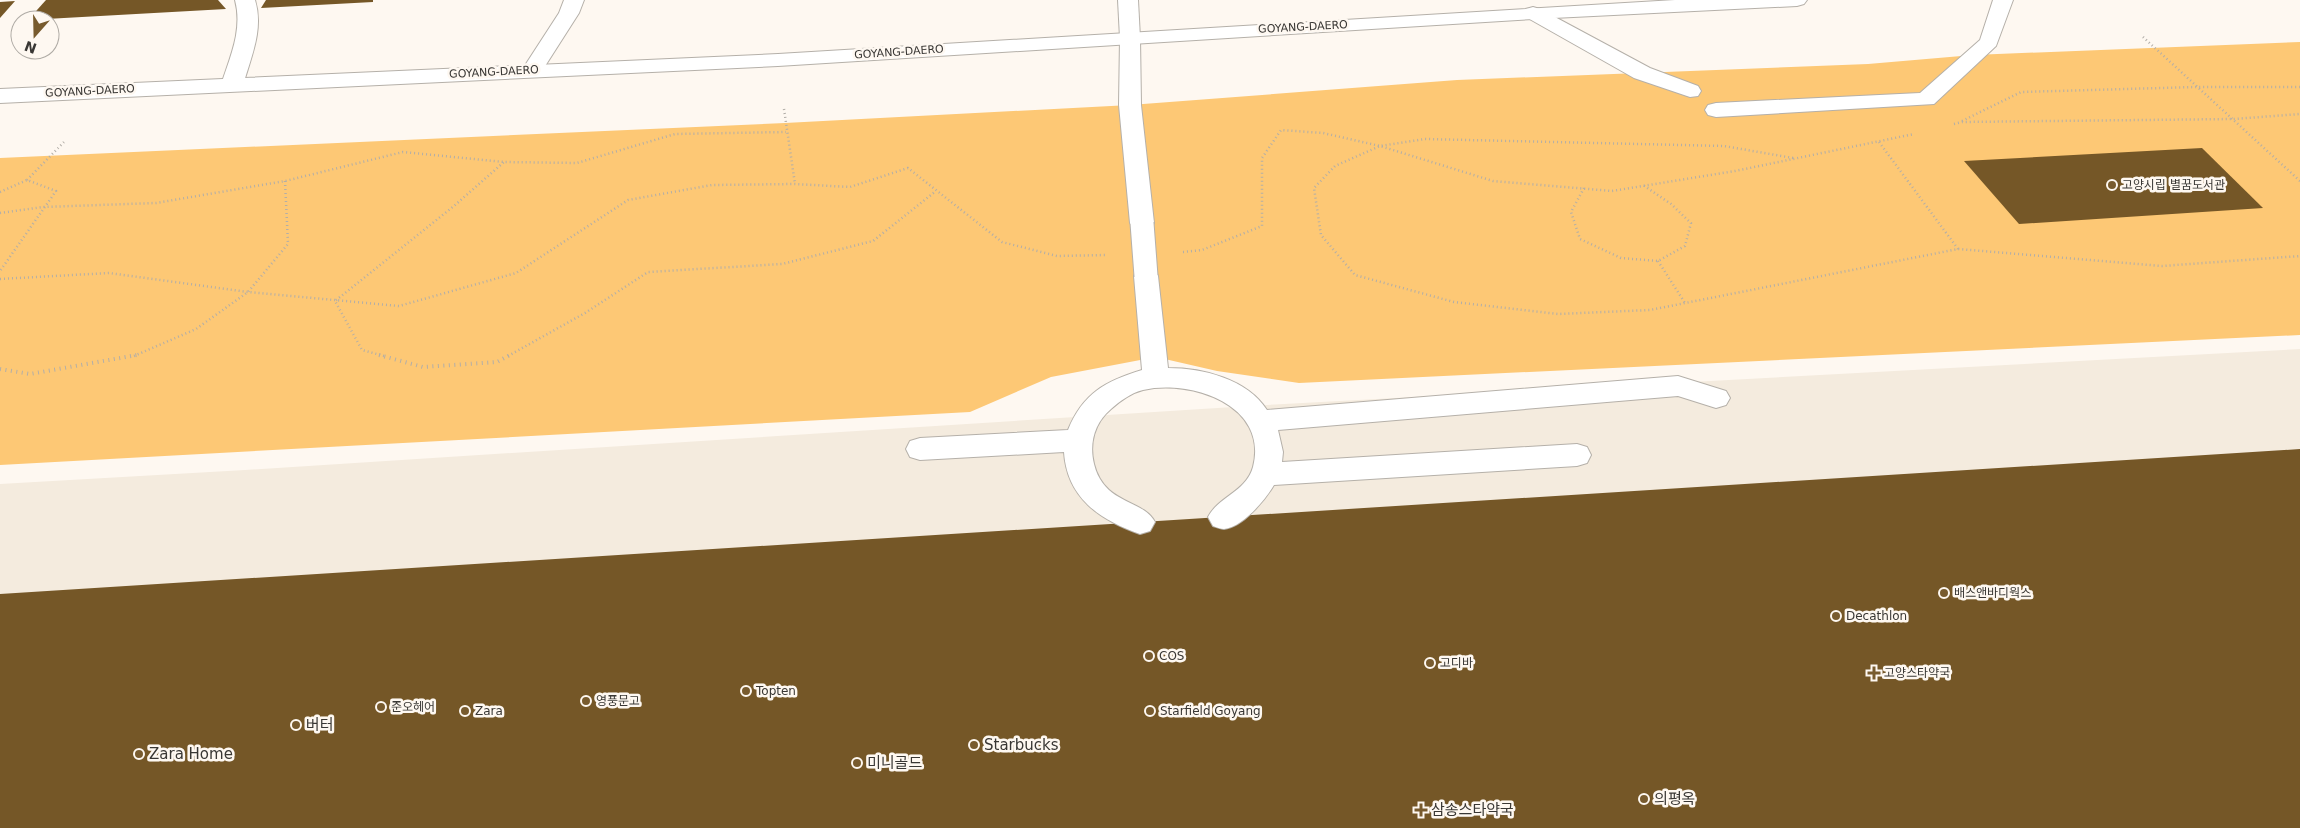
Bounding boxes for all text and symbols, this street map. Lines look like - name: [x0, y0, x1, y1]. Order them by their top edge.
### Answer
- north arrow: [10, 10, 60, 60]
- street label: GOYANG-DAERO: [1258, 18, 1348, 36]
- text: N: [22, 38, 39, 57]
- street label: GOYANG-DAERO: [854, 42, 945, 62]
- street label: GOYANG-DAERO: [449, 63, 539, 81]
- street label: GOYANG-DAERO: [45, 82, 135, 100]
- place label: 고양시립 별꿈도서관: [2122, 178, 2225, 192]
- marker: 고양시립 별꿈도서관: [2106, 179, 2118, 191]
- place label: 배스앤바디웍스: [1954, 586, 2031, 600]
- marker: 배스앤바디웍스: [1938, 587, 1950, 599]
- place label: Decathlon: [1846, 609, 1907, 623]
- marker: Decathlon: [1830, 610, 1842, 622]
- place label: COS: [1159, 649, 1184, 663]
- marker: COS: [1143, 650, 1155, 662]
- place label: 고디바: [1440, 656, 1473, 670]
- marker: 고디바: [1424, 657, 1436, 669]
- place label: 고양스타약국: [1884, 666, 1950, 680]
- marker: 고양스타약국: [1868, 667, 1880, 679]
- place label: Topten: [755, 684, 796, 698]
- marker: Topten: [740, 685, 752, 697]
- place label: 영풍문고: [596, 694, 640, 708]
- marker: 영풍문고: [580, 695, 592, 707]
- place label: 준오헤어: [391, 700, 435, 714]
- marker: 준오헤어: [375, 701, 387, 713]
- place label: Zara: [475, 704, 503, 718]
- place label: Starfield Goyang: [1160, 704, 1261, 718]
- marker: Zara: [459, 705, 471, 717]
- marker: Starfield Goyang: [1144, 705, 1156, 717]
- place label: 버터: [306, 716, 334, 734]
- marker: 버터: [290, 719, 302, 731]
- place label: Starbucks: [984, 736, 1059, 754]
- marker: Starbucks: [968, 739, 980, 751]
- place label: Zara Home: [149, 745, 233, 763]
- marker: Zara Home: [133, 748, 145, 760]
- place label: 미니골드: [867, 754, 922, 772]
- marker: 미니골드: [851, 757, 863, 769]
- place label: 의평옥: [1654, 790, 1695, 808]
- marker: 의평옥: [1638, 793, 1650, 805]
- place label: 삼송스타약국: [1431, 801, 1514, 819]
- marker: 삼송스타약국: [1415, 804, 1427, 816]

